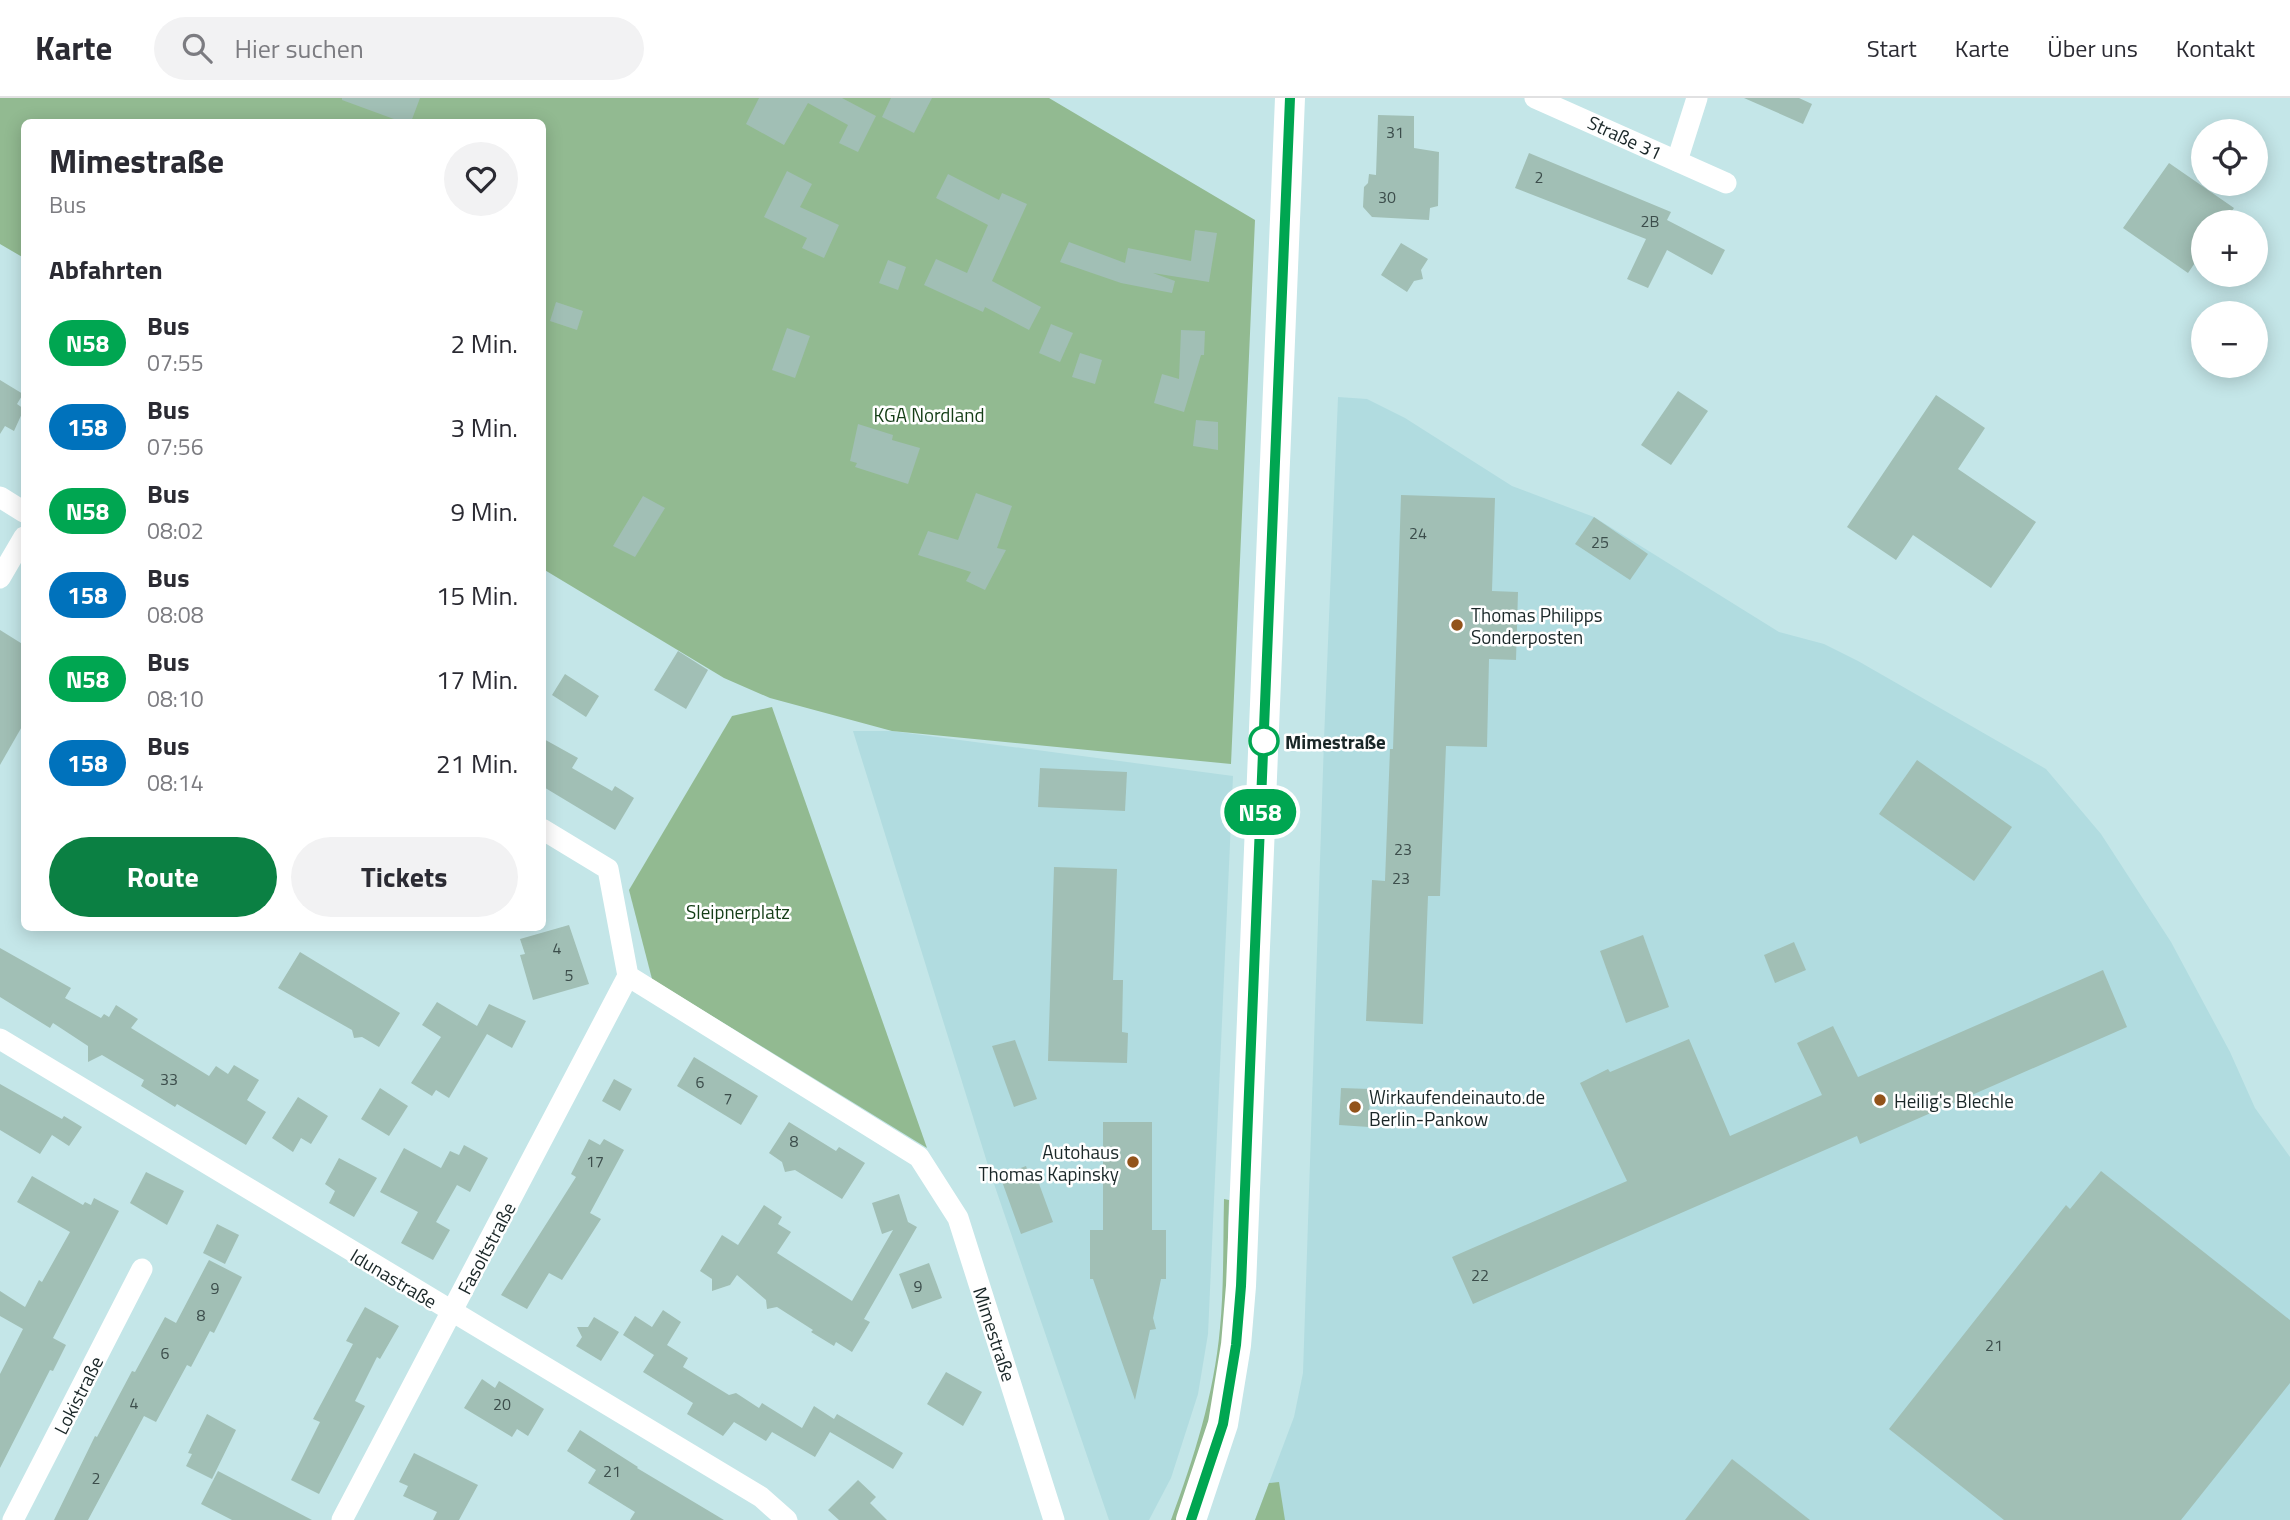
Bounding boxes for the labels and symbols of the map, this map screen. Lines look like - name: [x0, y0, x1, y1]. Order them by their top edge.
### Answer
- street label: Straße 31: [1583, 107, 1667, 167]
- house number: 31: [1386, 120, 1404, 144]
- house number: 2: [1535, 165, 1543, 189]
- house number: 30: [1378, 185, 1396, 209]
- house number: 2B: [1641, 209, 1660, 233]
- park label: KGA Nordland: [873, 400, 985, 429]
- house number: 24: [1409, 521, 1427, 545]
- house number: 25: [1591, 530, 1609, 554]
- place label: Thomas Philipps Sonderposten: [1471, 600, 1603, 651]
- marker: Thomas Philipps Sonderposten: [1449, 617, 1465, 633]
- marker: Mimestraße: [1249, 726, 1279, 756]
- place label: Mimestraße: [1285, 727, 1386, 756]
- line badge: N58: [1220, 789, 1300, 835]
- house number: 23: [1394, 837, 1412, 861]
- house number: 23: [1392, 866, 1410, 890]
- park label: Sleipnerplatz: [686, 897, 790, 926]
- house number: 4: [553, 936, 562, 960]
- house number: 5: [565, 963, 574, 987]
- house number: 33: [160, 1067, 178, 1091]
- house number: 6: [696, 1070, 705, 1094]
- place label: Wirkaufendeinauto.de Berlin-Pankow: [1369, 1082, 1545, 1133]
- house number: 7: [724, 1086, 732, 1110]
- place label: Heilig's Blechle: [1894, 1086, 2014, 1115]
- marker: Heilig's Blechle: [1872, 1092, 1888, 1108]
- marker: Wirkaufendeinauto.de Berlin-Pankow: [1347, 1099, 1363, 1115]
- house number: 8: [790, 1129, 799, 1153]
- place label: Autohaus Thomas Kapinsky: [979, 1137, 1119, 1188]
- house number: 17: [586, 1149, 604, 1173]
- marker: Autohaus Thomas Kapinsky: [1125, 1154, 1141, 1170]
- street label: Fasoltstraße: [450, 1197, 522, 1299]
- street label: Idunastraße: [345, 1241, 443, 1315]
- house number: 22: [1471, 1263, 1489, 1287]
- house number: 9: [914, 1274, 923, 1298]
- house number: 9: [211, 1276, 220, 1300]
- street label: Mimestraße: [966, 1283, 1024, 1385]
- house number: 8: [197, 1303, 206, 1327]
- house number: 21: [1985, 1333, 2003, 1357]
- house number: 6: [161, 1341, 170, 1365]
- street label: Lokistraße: [46, 1351, 110, 1439]
- house number: 4: [130, 1391, 139, 1415]
- house number: 20: [493, 1392, 511, 1416]
- house number: 21: [603, 1459, 621, 1483]
- house number: 2: [92, 1466, 100, 1490]

